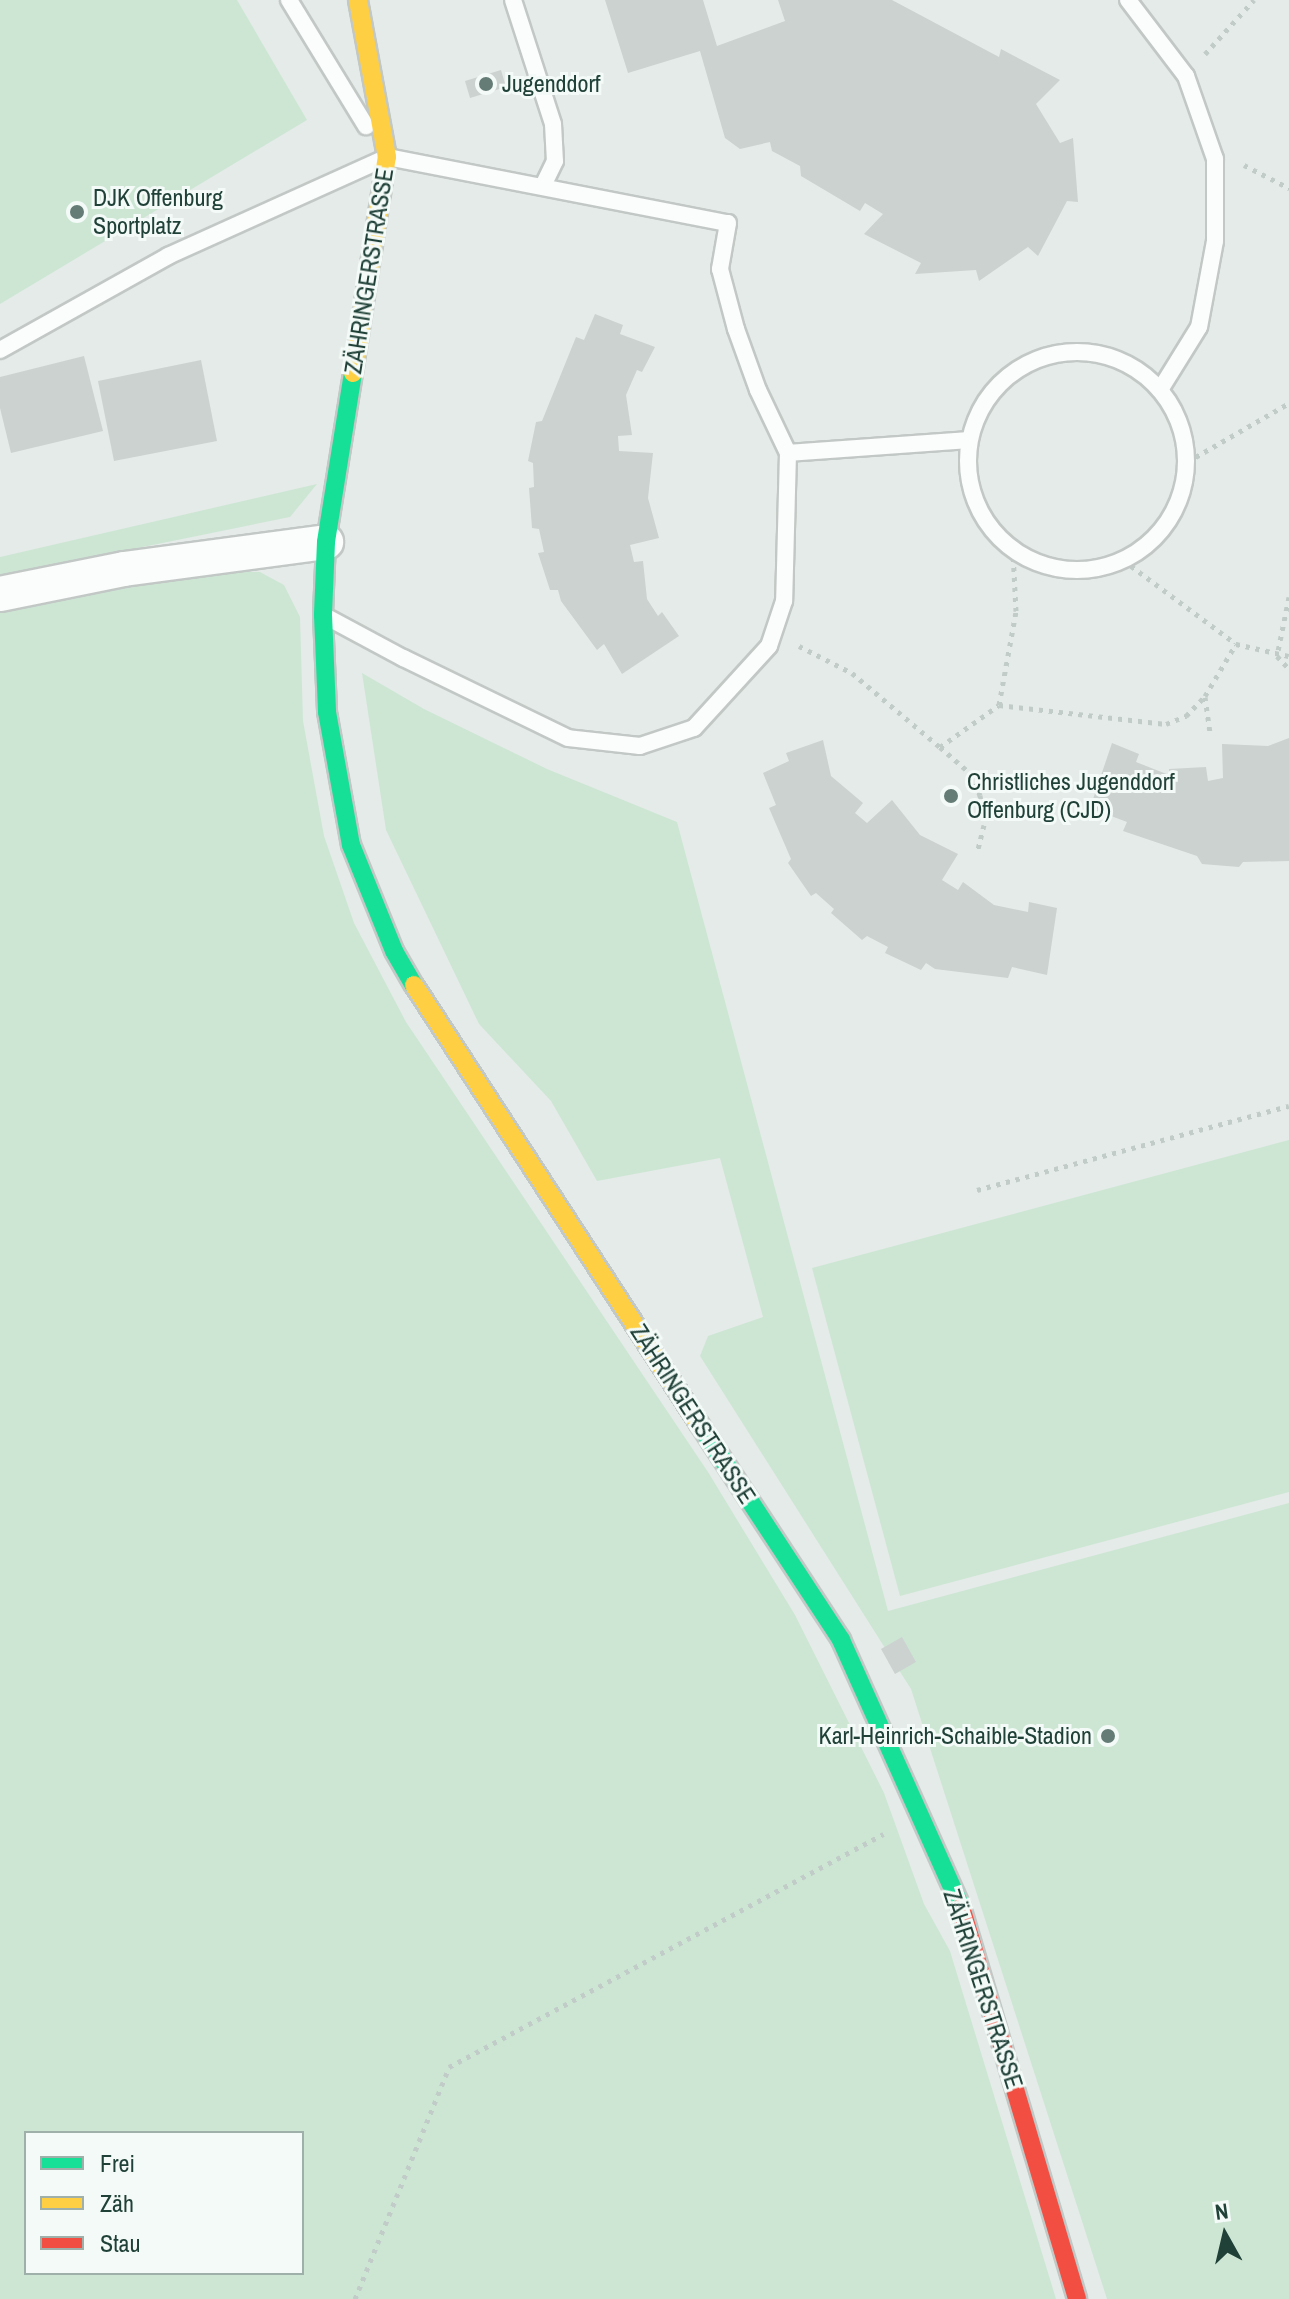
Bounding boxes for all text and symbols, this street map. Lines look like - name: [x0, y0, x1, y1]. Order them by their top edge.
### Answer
- place label: Jugenddorf: [502, 70, 600, 98]
- marker: Jugenddorf: [477, 75, 495, 93]
- street label: ZÄHRINGERSTRASSE: [339, 166, 399, 376]
- place label: DJK Offenburg Sportplatz: [93, 184, 223, 240]
- marker: DJK Offenburg Sportplatz: [68, 203, 86, 221]
- place label: Christliches Jugenddorf Offenburg (CJD): [967, 768, 1175, 824]
- marker: Christliches Jugenddorf Offenburg (CJD): [942, 787, 960, 805]
- street label: ZÄHRINGERSTRASSE: [624, 1319, 762, 1509]
- place label: Karl-Heinrich-Schaible-Stadion: [819, 1722, 1092, 1750]
- marker: Karl-Heinrich-Schaible-Stadion: [1099, 1727, 1117, 1745]
- street label: ZÄHRINGERSTRASSE: [937, 1886, 1029, 2092]
- legend: [24, 2131, 304, 2275]
- text: Frei: [100, 2147, 135, 2179]
- text: Zäh: [100, 2187, 134, 2219]
- north arrow: [1185, 2195, 1265, 2275]
- text: N: [1213, 2195, 1230, 2227]
- text: Stau: [100, 2227, 141, 2259]

